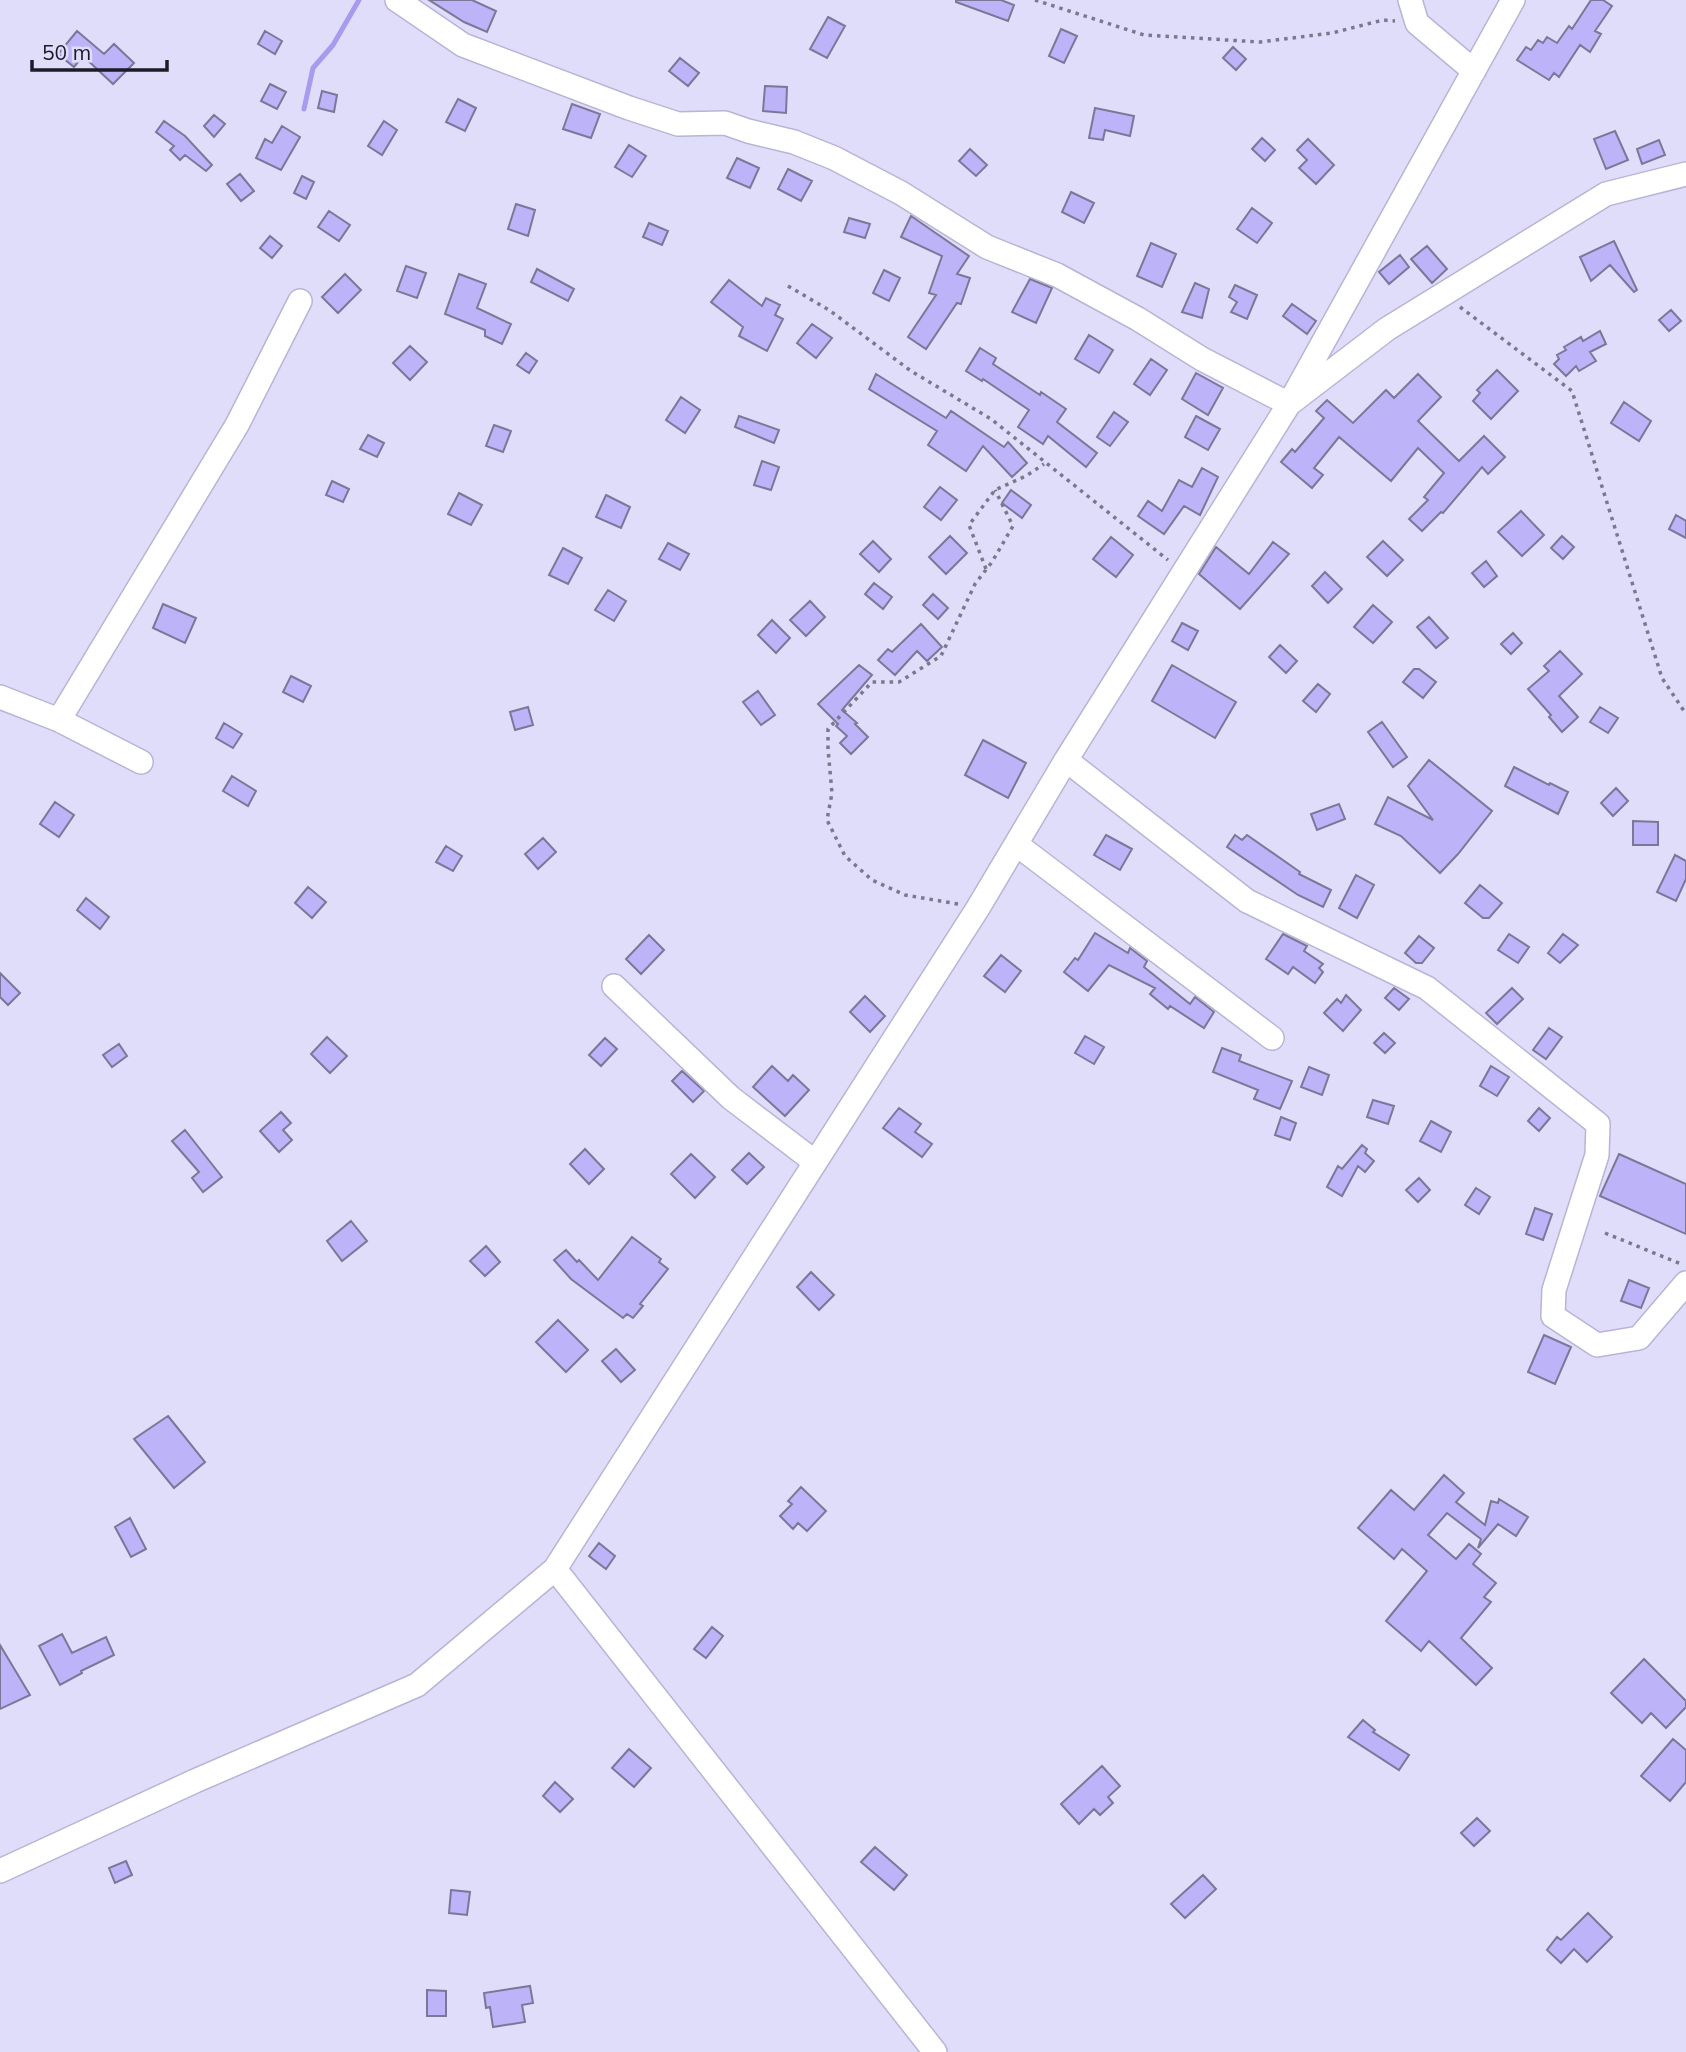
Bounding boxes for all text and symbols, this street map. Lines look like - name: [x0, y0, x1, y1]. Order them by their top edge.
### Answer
- scale bar: [32, 28, 166, 72]
- text: 50 m: [42, 39, 91, 65]

